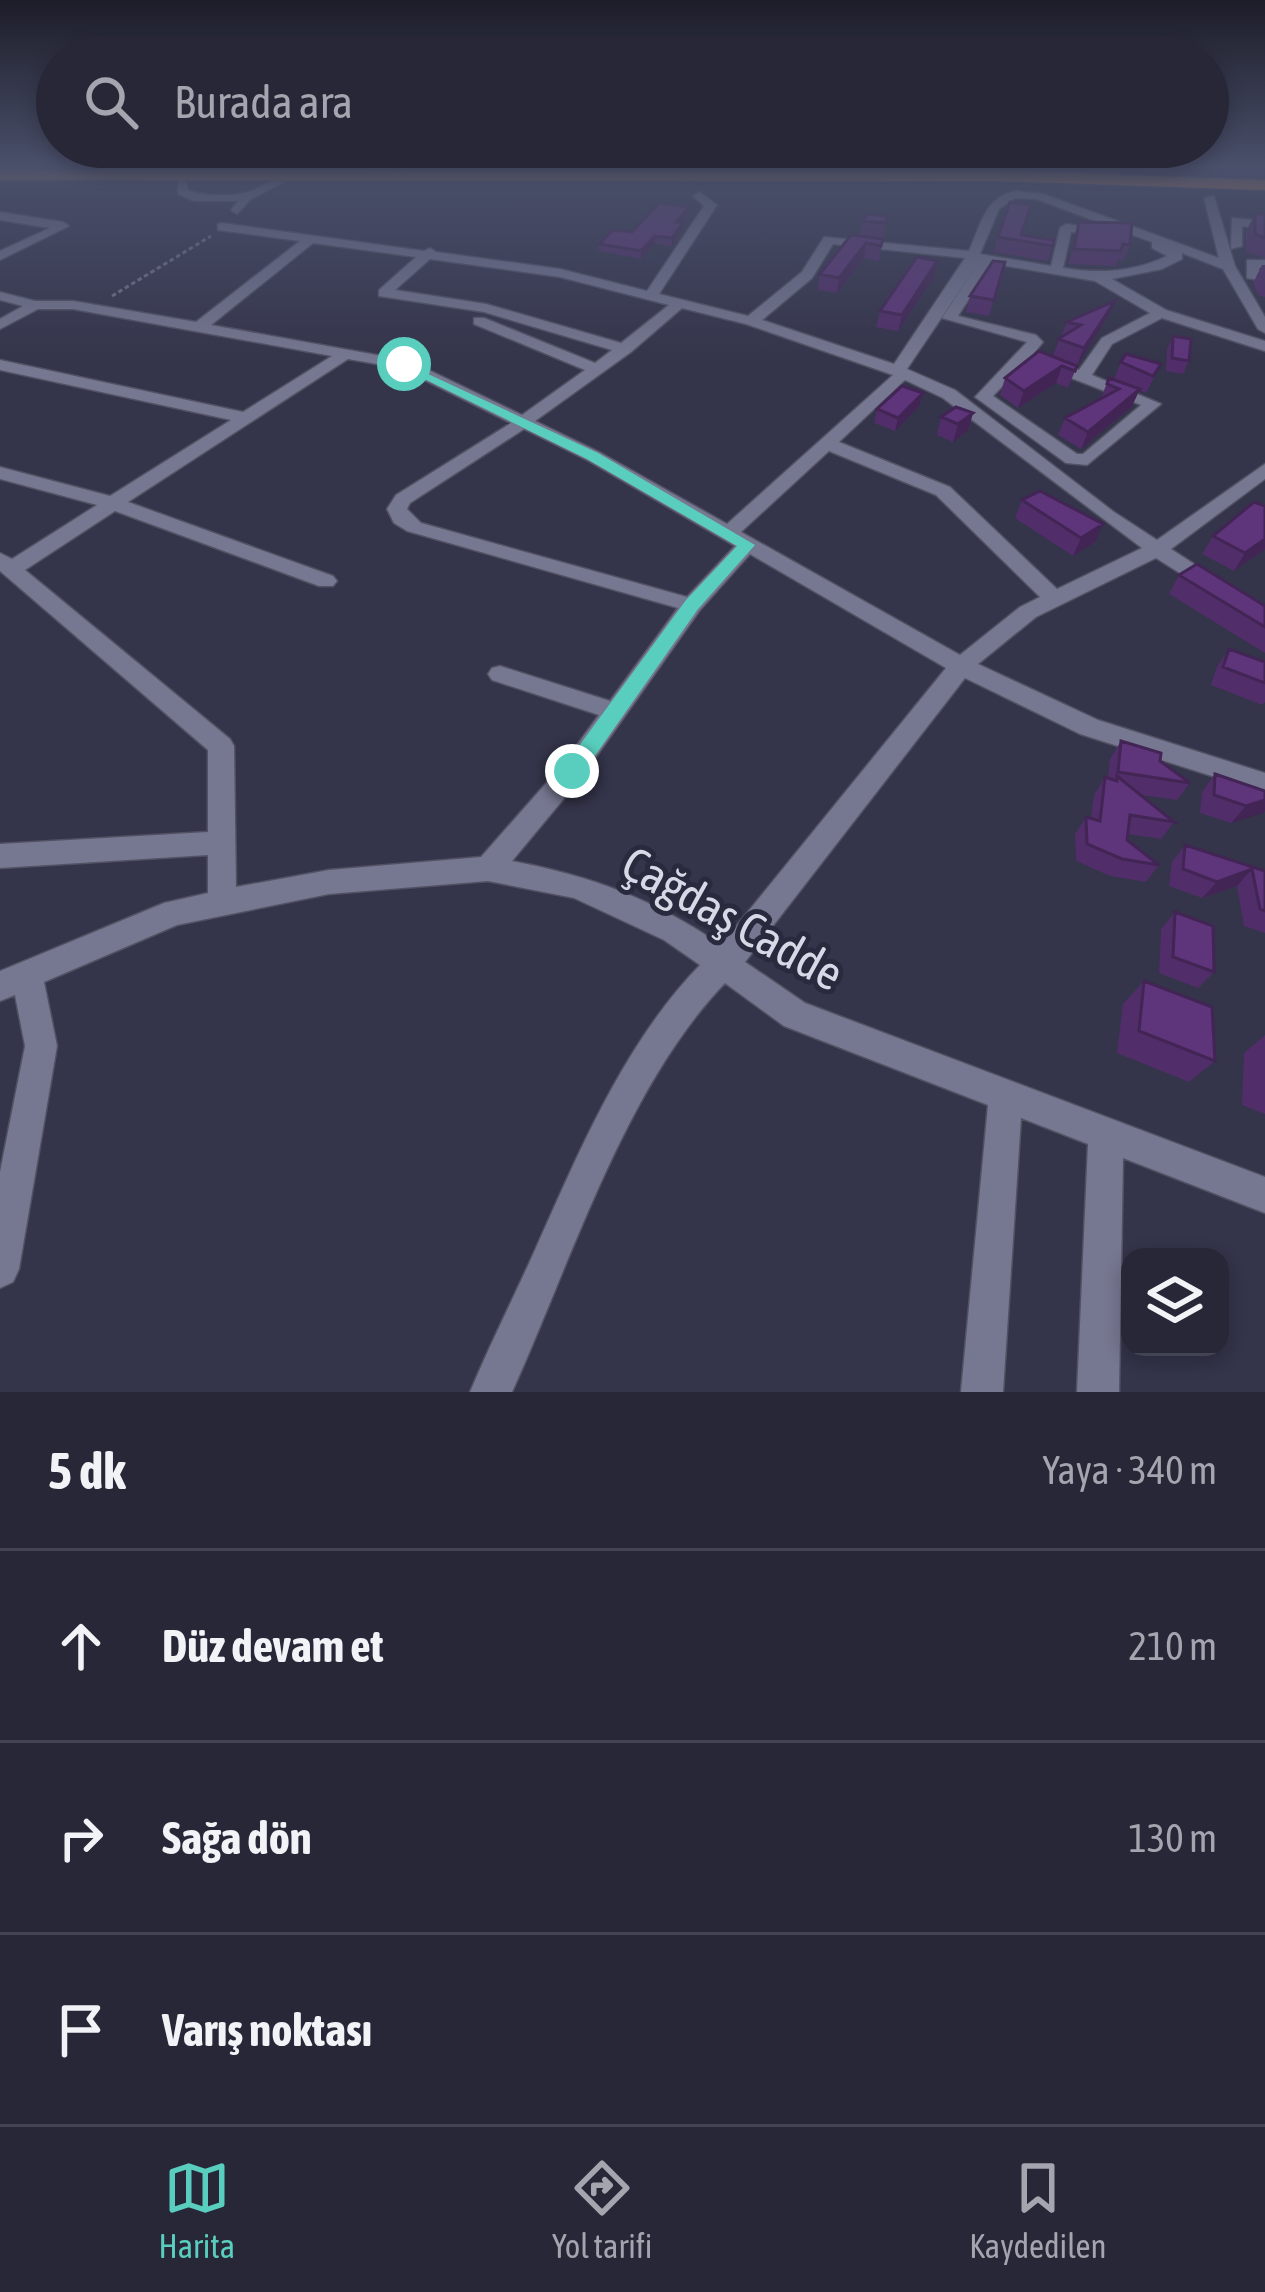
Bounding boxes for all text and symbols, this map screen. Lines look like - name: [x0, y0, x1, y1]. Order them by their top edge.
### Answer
- search box: [36, 36, 1229, 168]
- icon: search: [78, 69, 144, 135]
- text: Burada ara: [174, 76, 353, 128]
- route start: [377, 337, 431, 391]
- route end: [545, 744, 599, 798]
- street label: Çağdaş Cadde: [613, 835, 853, 1001]
- map controls: [1121, 1248, 1229, 1356]
- button: layers: [1121, 1248, 1229, 1356]
- text: 5 dk: [48, 1441, 126, 1500]
- text: Yaya · 340 m: [1043, 1448, 1217, 1492]
- icon: ahead: [48, 1613, 114, 1679]
- text: Düz devam et: [162, 1620, 384, 1672]
- text: 210 m: [1129, 1624, 1217, 1668]
- icon: right: [48, 1805, 114, 1871]
- text: Sağa dön: [162, 1812, 312, 1864]
- text: 130 m: [1129, 1816, 1217, 1860]
- icon: arrive: [48, 1997, 114, 2063]
- text: Varış noktası: [162, 2004, 372, 2056]
- tab: Harita: [158, 2155, 235, 2265]
- tab: Yol tarifi: [552, 2155, 652, 2265]
- tab: Kaydedilen: [969, 2155, 1107, 2265]

